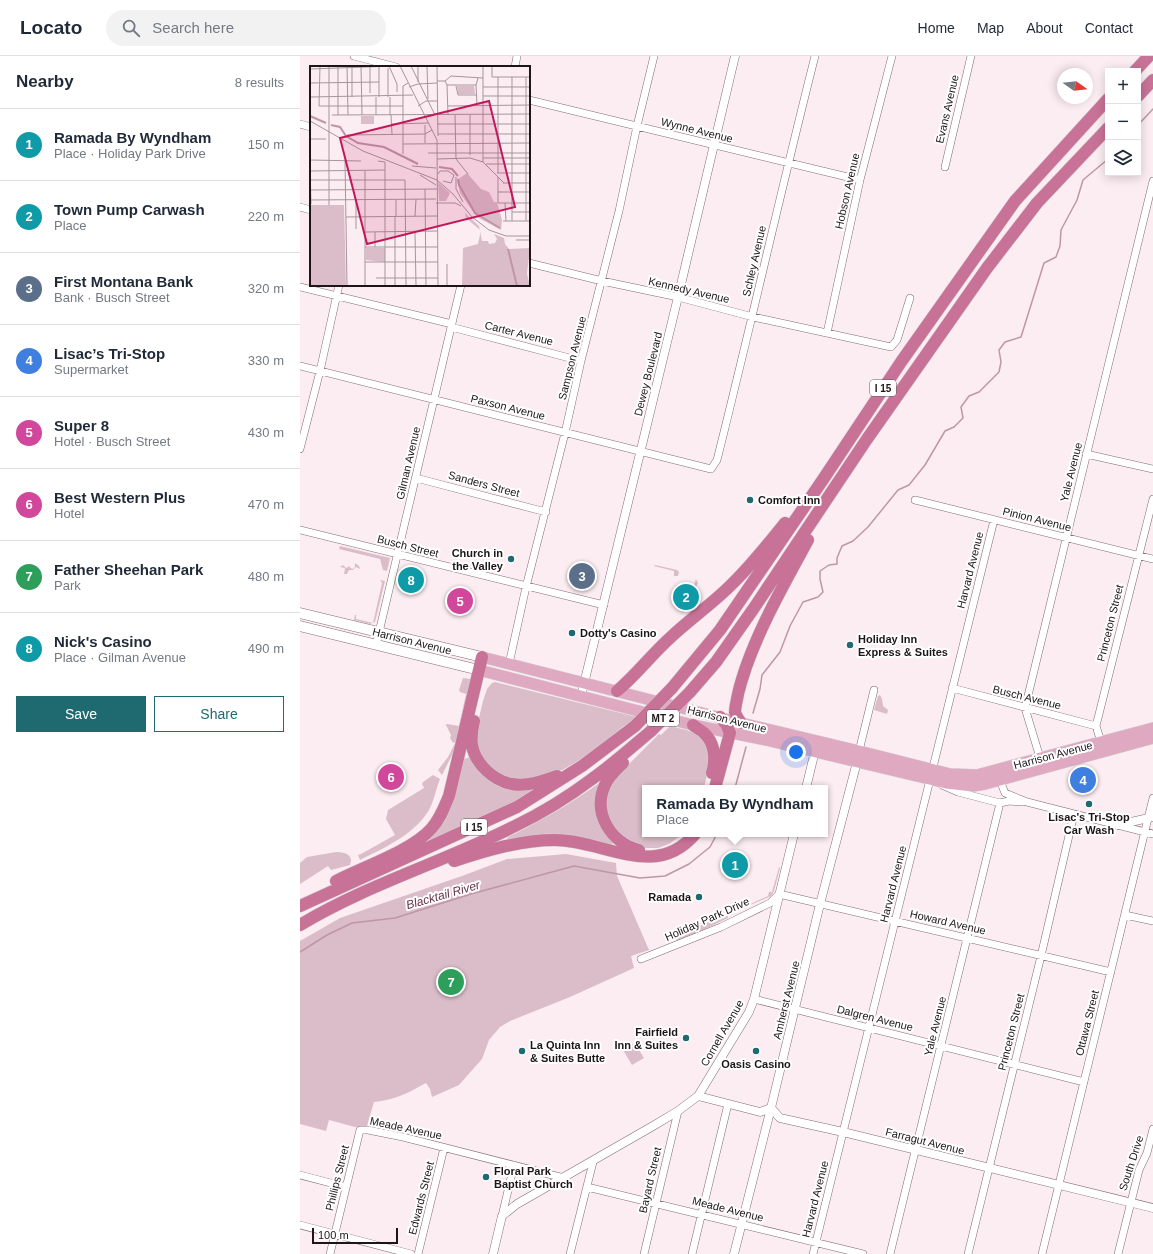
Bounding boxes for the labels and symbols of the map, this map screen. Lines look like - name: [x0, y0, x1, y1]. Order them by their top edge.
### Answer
- inset map: [310, 66, 530, 286]
- north arrow: [1057, 68, 1093, 104]
- street label: Evans Avenue: [933, 73, 961, 145]
- street label: Wynne Avenue: [660, 115, 734, 145]
- street label: Hobson Avenue: [832, 152, 862, 230]
- street label: Schley Avenue: [740, 224, 768, 298]
- street label: Kennedy Avenue: [647, 275, 731, 305]
- street label: Sampson Avenue: [556, 315, 588, 401]
- street label: Carter Avenue: [484, 319, 554, 347]
- street label: Dewey Boulevard: [632, 331, 664, 417]
- road number: I 15: [870, 380, 896, 396]
- street label: Paxson Avenue: [470, 392, 546, 422]
- street label: Gilman Avenue: [394, 425, 422, 501]
- street label: Yale Avenue: [1058, 441, 1084, 503]
- street label: Sanders Street: [447, 469, 521, 499]
- place label: Comfort Inn: [758, 494, 821, 506]
- marker: Comfort Inn: [745, 495, 755, 505]
- street label: Pinion Avenue: [1002, 505, 1072, 533]
- street label: Harvard Avenue: [955, 530, 985, 610]
- street label: Busch Street: [376, 533, 440, 559]
- place label: Church in the Valley: [452, 547, 504, 572]
- marker: Church in the Valley: [506, 554, 516, 564]
- pin: 3: [569, 561, 595, 591]
- pin: 8: [398, 565, 424, 595]
- pin: 2: [673, 582, 699, 612]
- street label: Princeton Street: [1095, 583, 1125, 663]
- pin: 5: [447, 586, 473, 616]
- street label: Harrison Avenue: [371, 625, 453, 657]
- place label: Dotty's Casino: [580, 627, 657, 639]
- marker: Dotty's Casino: [567, 628, 577, 638]
- place label: Holiday Inn Express & Suites: [858, 633, 948, 658]
- marker: Holiday Inn Express & Suites: [845, 640, 855, 650]
- street label: Busch Avenue: [992, 683, 1062, 711]
- street label: Harrison Avenue: [686, 703, 768, 735]
- road number: MT 2: [647, 710, 679, 726]
- street label: Harrison Avenue: [1012, 739, 1094, 771]
- your location: [786, 742, 806, 762]
- pin: 6: [378, 762, 404, 792]
- pin: 4: [1070, 765, 1096, 795]
- marker: Lisac's Tri-Stop Car Wash: [1084, 799, 1094, 809]
- place label: Lisac's Tri-Stop Car Wash: [1048, 811, 1130, 836]
- road number: I 15: [461, 819, 487, 835]
- street label: Harvard Avenue: [878, 844, 908, 924]
- pin: 1: [722, 850, 748, 880]
- water label: Blacktail River: [405, 878, 482, 912]
- place label: Ramada: [648, 891, 692, 903]
- marker: Ramada: [694, 892, 704, 902]
- street label: Holiday Park Drive: [663, 895, 751, 943]
- street label: Howard Avenue: [909, 907, 987, 937]
- street label: Amherst Avenue: [770, 959, 802, 1041]
- pin: 7: [438, 967, 464, 997]
- street label: Ottawa Street: [1073, 989, 1101, 1057]
- street label: Princeton Street: [996, 992, 1026, 1072]
- street label: Yale Avenue: [922, 995, 948, 1057]
- street label: Cornell Avenue: [698, 998, 746, 1068]
- street label: Dalgren Avenue: [836, 1003, 914, 1033]
- place label: Fairfield Inn & Suites: [614, 1026, 678, 1051]
- marker: Fairfield Inn & Suites: [681, 1033, 691, 1043]
- place label: La Quinta Inn & Suites Butte: [530, 1039, 605, 1064]
- marker: La Quinta Inn & Suites Butte: [517, 1046, 527, 1056]
- marker: Oasis Casino: [751, 1046, 761, 1056]
- place label: Oasis Casino: [721, 1058, 791, 1070]
- street label: Meade Avenue: [369, 1115, 443, 1141]
- street label: Farragut Avenue: [884, 1125, 966, 1157]
- street label: South Drive: [1116, 1134, 1146, 1192]
- street label: Phillips Street: [323, 1144, 351, 1212]
- street label: Bayard Street: [637, 1146, 663, 1214]
- street label: Harvard Avenue: [800, 1159, 830, 1239]
- street label: Edwards Street: [406, 1160, 436, 1236]
- place label: Floral Park Baptist Church: [494, 1165, 573, 1190]
- marker: Floral Park Baptist Church: [481, 1172, 491, 1182]
- street label: Meade Avenue: [691, 1194, 765, 1224]
- scale bar: [312, 1226, 398, 1245]

